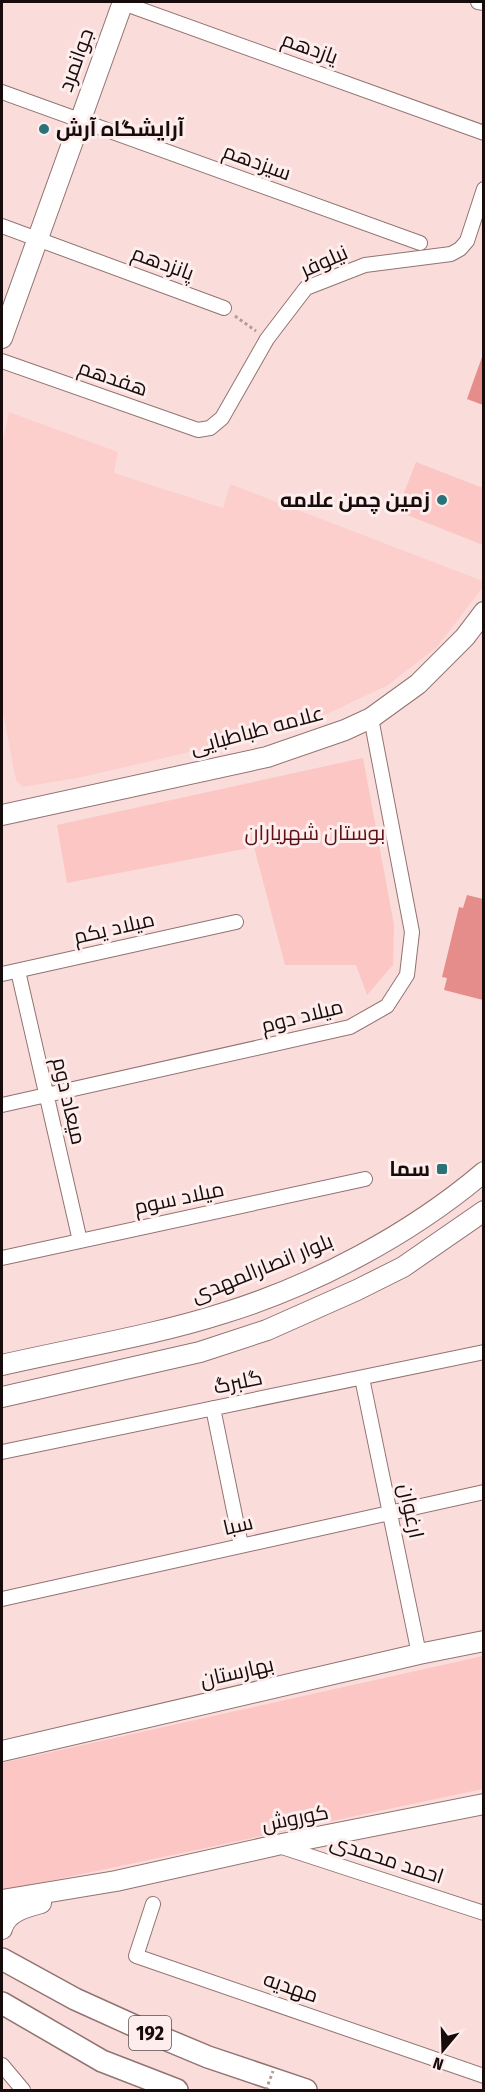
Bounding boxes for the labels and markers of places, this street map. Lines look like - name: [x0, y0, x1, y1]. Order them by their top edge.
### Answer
- place label: آرایشگاه آرش: [56, 116, 185, 142]
- marker: آرایشگاه آرش: [37, 122, 51, 136]
- place label: زمین چمن علامه: [280, 487, 430, 515]
- marker: زمین چمن علامه: [435, 493, 449, 507]
- place label: سما: [389, 1156, 430, 1182]
- marker: سما: [435, 1162, 449, 1176]

